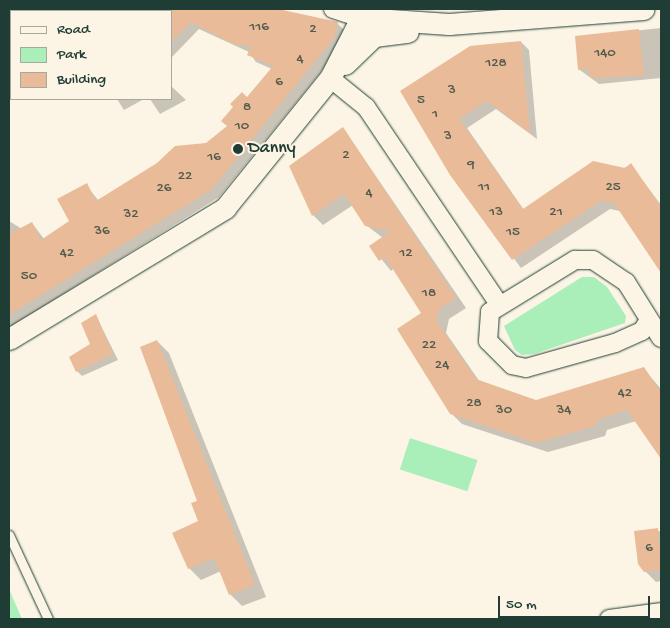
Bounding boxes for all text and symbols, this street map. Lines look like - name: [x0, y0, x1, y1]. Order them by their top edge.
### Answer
- legend: [10, 10, 172, 100]
- house number: 116: [249, 19, 269, 37]
- text: Road: [57, 21, 90, 39]
- house number: 2: [309, 21, 317, 39]
- house number: 140: [594, 45, 616, 63]
- text: Park: [57, 46, 86, 64]
- house number: 4: [296, 51, 304, 69]
- house number: 128: [485, 55, 507, 73]
- text: Building: [57, 71, 106, 89]
- house number: 6: [275, 74, 283, 92]
- house number: 3: [448, 82, 456, 100]
- house number: 5: [417, 92, 425, 110]
- house number: 8: [243, 99, 251, 117]
- house number: 1: [432, 106, 438, 124]
- house number: 10: [235, 118, 249, 136]
- house number: 3: [444, 128, 452, 146]
- place label: Danny: [248, 138, 296, 160]
- marker: Danny: [232, 143, 244, 155]
- house number: 2: [342, 147, 350, 165]
- house number: 16: [207, 149, 221, 167]
- house number: 9: [467, 157, 475, 175]
- house number: 22: [178, 168, 192, 186]
- house number: 11: [478, 179, 490, 197]
- house number: 25: [605, 179, 621, 197]
- house number: 26: [157, 180, 171, 198]
- house number: 4: [365, 185, 373, 203]
- house number: 13: [489, 204, 503, 222]
- house number: 21: [549, 204, 563, 222]
- house number: 32: [123, 206, 139, 224]
- house number: 36: [94, 223, 110, 241]
- house number: 15: [506, 224, 520, 242]
- house number: 42: [60, 245, 74, 263]
- house number: 12: [399, 245, 413, 263]
- house number: 50: [21, 268, 37, 286]
- house number: 18: [422, 285, 436, 303]
- house number: 22: [422, 337, 436, 355]
- house number: 24: [435, 357, 449, 375]
- house number: 42: [618, 385, 632, 403]
- house number: 28: [466, 395, 482, 413]
- house number: 30: [496, 402, 512, 420]
- house number: 34: [557, 402, 571, 420]
- house number: 6: [645, 540, 653, 558]
- scale bar: [500, 586, 652, 618]
- text: 50 m: [506, 596, 537, 614]

